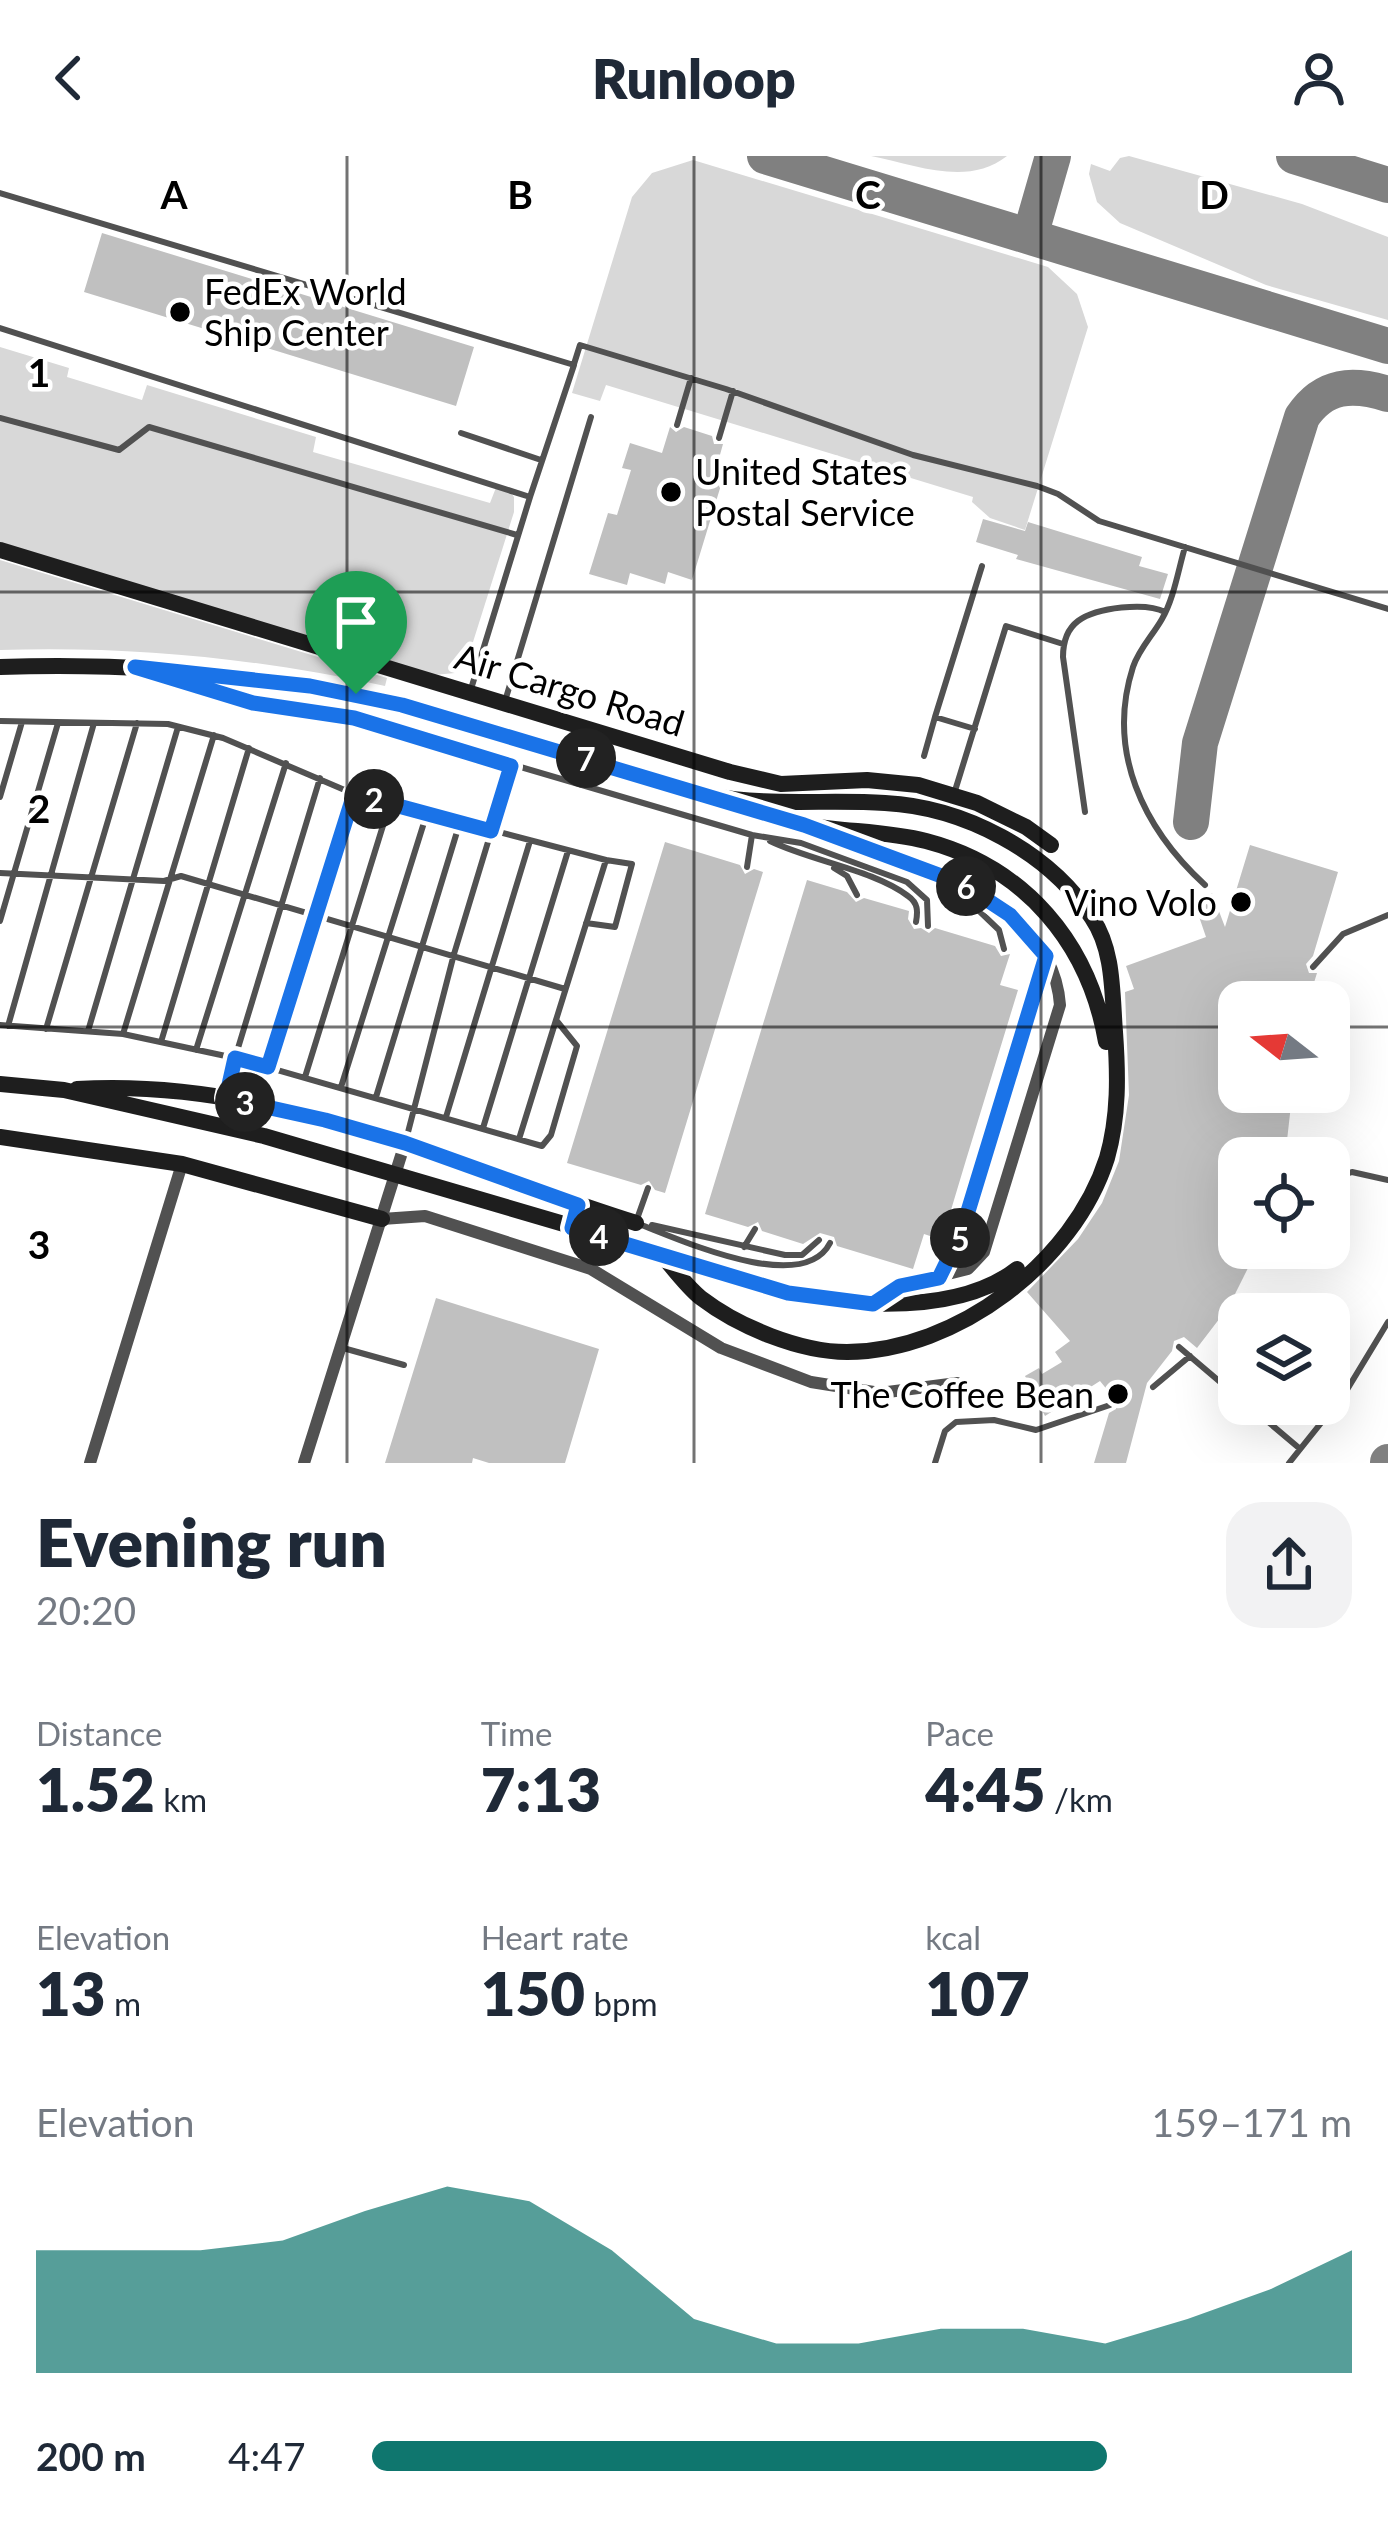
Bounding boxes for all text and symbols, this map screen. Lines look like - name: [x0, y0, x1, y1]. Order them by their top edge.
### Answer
- icon: back: [36, 45, 102, 111]
- icon: person: [1286, 45, 1352, 111]
- text: Runloop: [592, 46, 796, 111]
- text: A: [159, 171, 188, 217]
- text: B: [507, 171, 533, 217]
- text: C: [855, 171, 881, 217]
- text: D: [1199, 171, 1229, 217]
- place label: FedEx World Ship Center: [204, 269, 407, 354]
- marker: FedEx World Ship Center: [167, 299, 193, 325]
- text: 1: [28, 349, 50, 395]
- place label: United States Postal Service: [695, 449, 915, 534]
- marker: United States Postal Service: [658, 479, 684, 505]
- pin: [305, 571, 407, 694]
- icon: arrive: [323, 589, 389, 655]
- street label: Air Cargo Road: [450, 633, 690, 745]
- pin: 7: [556, 728, 616, 788]
- text: 7: [576, 738, 596, 778]
- pin: 2: [344, 769, 404, 829]
- text: 2: [364, 779, 384, 819]
- text: 2: [28, 785, 50, 831]
- pin: 6: [936, 856, 996, 916]
- text: 6: [956, 866, 976, 906]
- place label: Vino Volo: [1065, 880, 1217, 924]
- marker: Vino Volo: [1228, 889, 1254, 915]
- north arrow: [1218, 981, 1350, 1113]
- map controls: [1218, 981, 1350, 1425]
- pin: 3: [215, 1072, 275, 1132]
- text: 3: [235, 1082, 255, 1122]
- button: locate: [1218, 1137, 1350, 1269]
- pin: 4: [569, 1206, 629, 1266]
- pin: 5: [930, 1208, 990, 1268]
- text: 4: [589, 1216, 609, 1256]
- text: 5: [950, 1218, 970, 1258]
- text: 3: [28, 1221, 50, 1267]
- button: layers: [1218, 1293, 1350, 1425]
- place label: The Coffee Bean: [830, 1372, 1094, 1416]
- marker: The Coffee Bean: [1105, 1381, 1131, 1407]
- text: Evening run: [36, 1502, 387, 1581]
- button: share: [1226, 1502, 1352, 1628]
- text: 20:20: [36, 1587, 136, 1633]
- text: Distance: [36, 1713, 163, 1753]
- text: Time: [481, 1713, 553, 1753]
- text: Pace: [925, 1713, 994, 1753]
- text: 1.52: [36, 1753, 155, 1825]
- text: 7:13: [481, 1753, 601, 1825]
- text: 4:45: [925, 1753, 1046, 1825]
- text: km: [155, 1779, 207, 1819]
- text: /km: [1046, 1779, 1113, 1819]
- text: Elevation: [36, 1917, 170, 1957]
- text: Heart rate: [481, 1917, 629, 1957]
- text: kcal: [925, 1917, 981, 1957]
- text: 13: [36, 1957, 106, 2029]
- text: 150: [481, 1957, 585, 2029]
- text: 107: [925, 1957, 1030, 2029]
- text: m: [106, 1983, 141, 2023]
- text: bpm: [585, 1983, 658, 2023]
- text: Elevation: [36, 2099, 194, 2145]
- text: 159–171 m: [1152, 2099, 1352, 2145]
- text: 200 m: [36, 2433, 146, 2479]
- text: 4:47: [228, 2433, 306, 2479]

